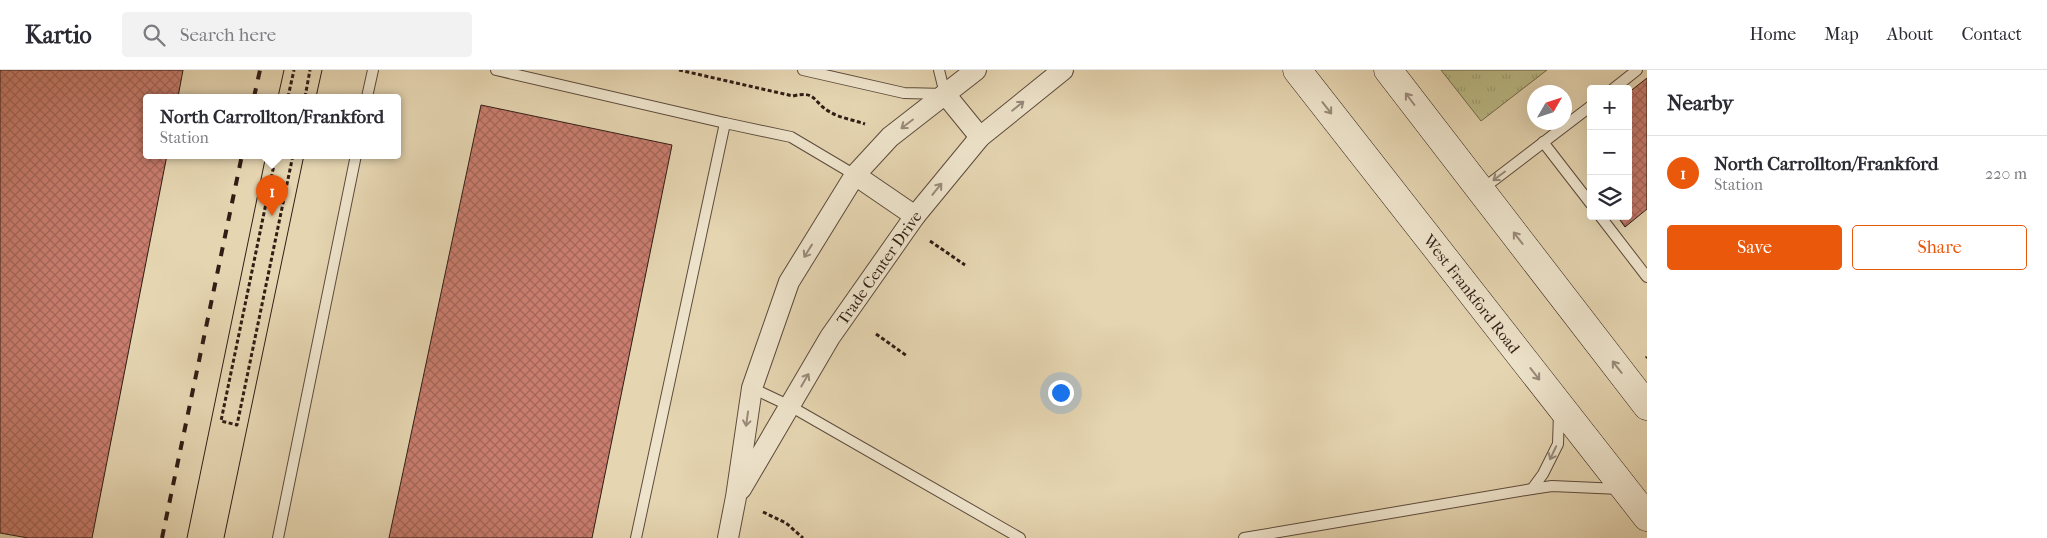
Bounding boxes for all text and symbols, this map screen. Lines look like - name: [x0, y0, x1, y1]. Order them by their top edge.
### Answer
- search box: [122, 12, 472, 57]
- text: Kartio: [25, 21, 92, 49]
- icon: search: [140, 21, 168, 49]
- text: Search here: [180, 24, 276, 46]
- text: Home: [1749, 24, 1796, 45]
- text: Map: [1824, 24, 1859, 45]
- text: About: [1887, 24, 1933, 45]
- text: Contact: [1961, 24, 2022, 45]
- north arrow: [1527, 85, 1572, 130]
- map controls: [1587, 85, 1632, 220]
- button: +: [1587, 85, 1632, 130]
- text: Nearby: [1667, 91, 1733, 115]
- one-way arrow: [1405, 92, 1415, 106]
- popup: [143, 94, 401, 159]
- one-way arrow: [1011, 100, 1024, 111]
- one-way arrow: [1321, 101, 1332, 114]
- text: North Carrollton/Frankford: [160, 106, 384, 128]
- one-way arrow: [901, 118, 914, 129]
- text: Station: [160, 128, 209, 147]
- button: −: [1587, 130, 1632, 175]
- text: North Carrollton/Frankford: [1714, 153, 1938, 175]
- text: 1: [1680, 164, 1686, 183]
- text: 220 m: [1985, 164, 2027, 183]
- one-way arrow: [1493, 170, 1506, 181]
- pin: 1: [256, 175, 288, 216]
- button: layers: [1587, 175, 1632, 220]
- text: Station: [1714, 175, 1763, 194]
- one-way arrow: [932, 183, 943, 196]
- street label: Trade Center Drive: [833, 207, 926, 328]
- button: Save: [1667, 225, 1842, 270]
- button: Share: [1852, 225, 2027, 270]
- street label: West Frankford Road: [1419, 230, 1524, 357]
- one-way arrow: [1513, 231, 1523, 245]
- one-way arrow: [802, 243, 812, 257]
- one-way arrow: [1612, 361, 1623, 374]
- one-way arrow: [1530, 367, 1541, 380]
- one-way arrow: [801, 373, 811, 388]
- your location: [1048, 380, 1074, 406]
- one-way arrow: [742, 411, 752, 427]
- one-way arrow: [1548, 445, 1557, 460]

